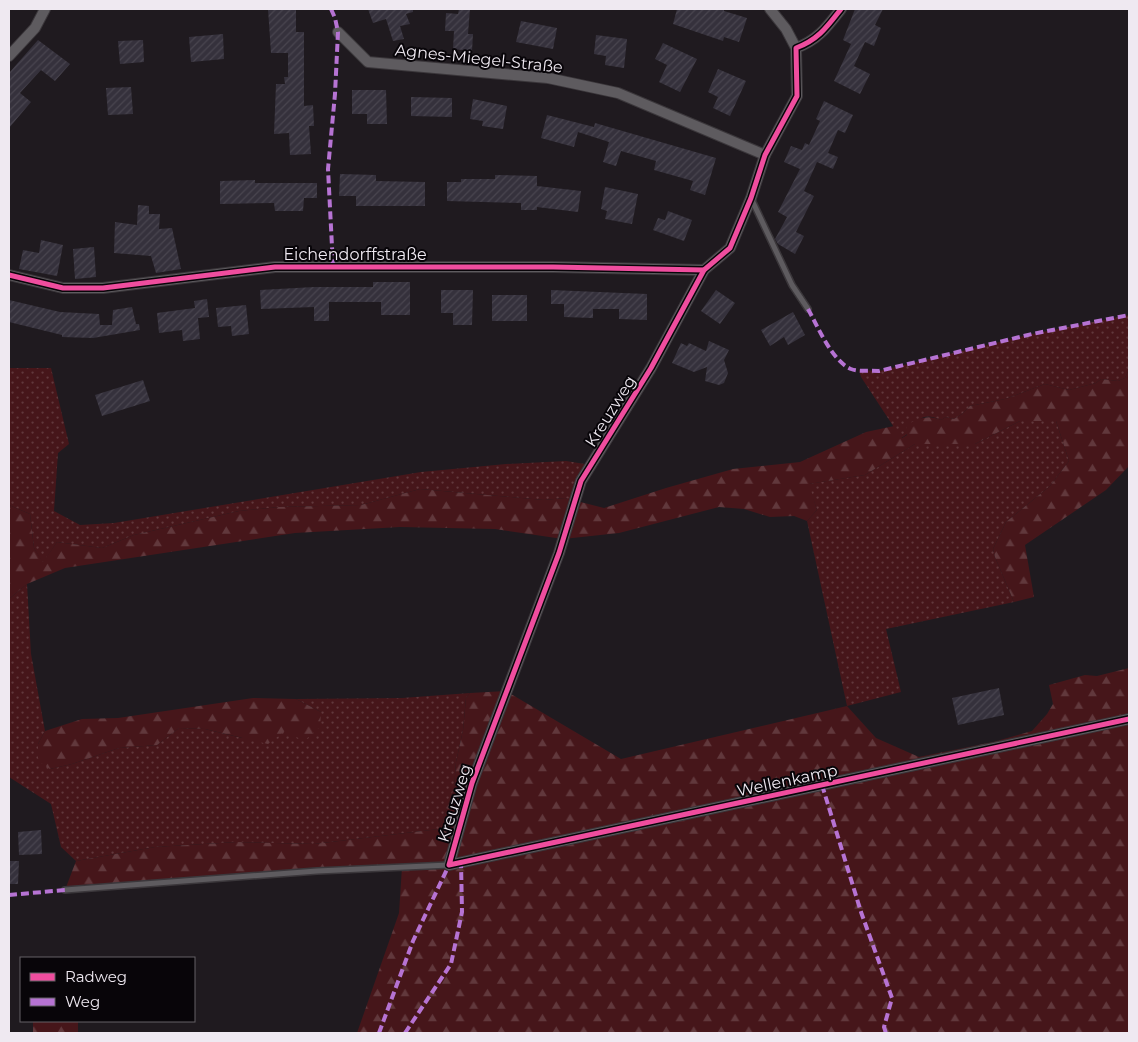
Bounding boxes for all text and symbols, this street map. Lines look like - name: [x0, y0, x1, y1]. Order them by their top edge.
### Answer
- street label: Agnes-Miegel-Straße: [394, 40, 564, 77]
- street label: Eichendorffstraße: [283, 245, 427, 264]
- street label: Kreuzweg: [581, 372, 640, 450]
- street label: Wellenkamp: [735, 761, 839, 800]
- street label: Kreuzweg: [434, 762, 475, 844]
- legend: [20, 957, 195, 1022]
- text: Radweg: [65, 967, 127, 986]
- text: Weg: [65, 992, 100, 1011]

